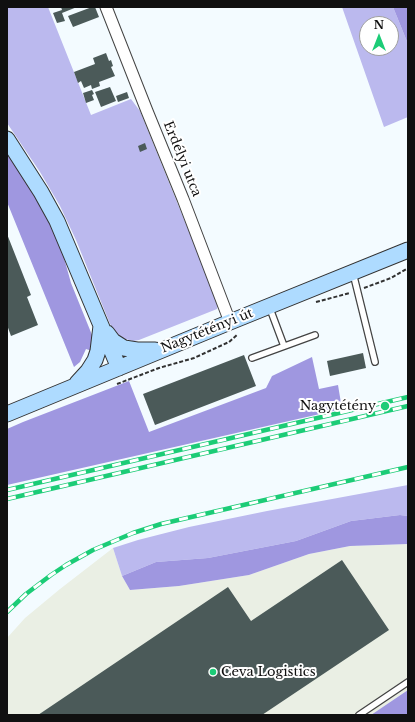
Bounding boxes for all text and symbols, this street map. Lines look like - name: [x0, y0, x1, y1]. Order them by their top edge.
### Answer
- north arrow: [359, 16, 399, 56]
- text: N: [374, 18, 384, 32]
- street label: Erdélyi utca: [160, 119, 204, 199]
- street label: Nagytétényi út: [159, 305, 255, 357]
- place label: Nagytétény: [300, 398, 376, 414]
- marker: Nagytétény: [379, 400, 391, 412]
- place label: Ceva Logistics: [221, 664, 316, 680]
- marker: Ceva Logistics: [208, 667, 218, 677]

